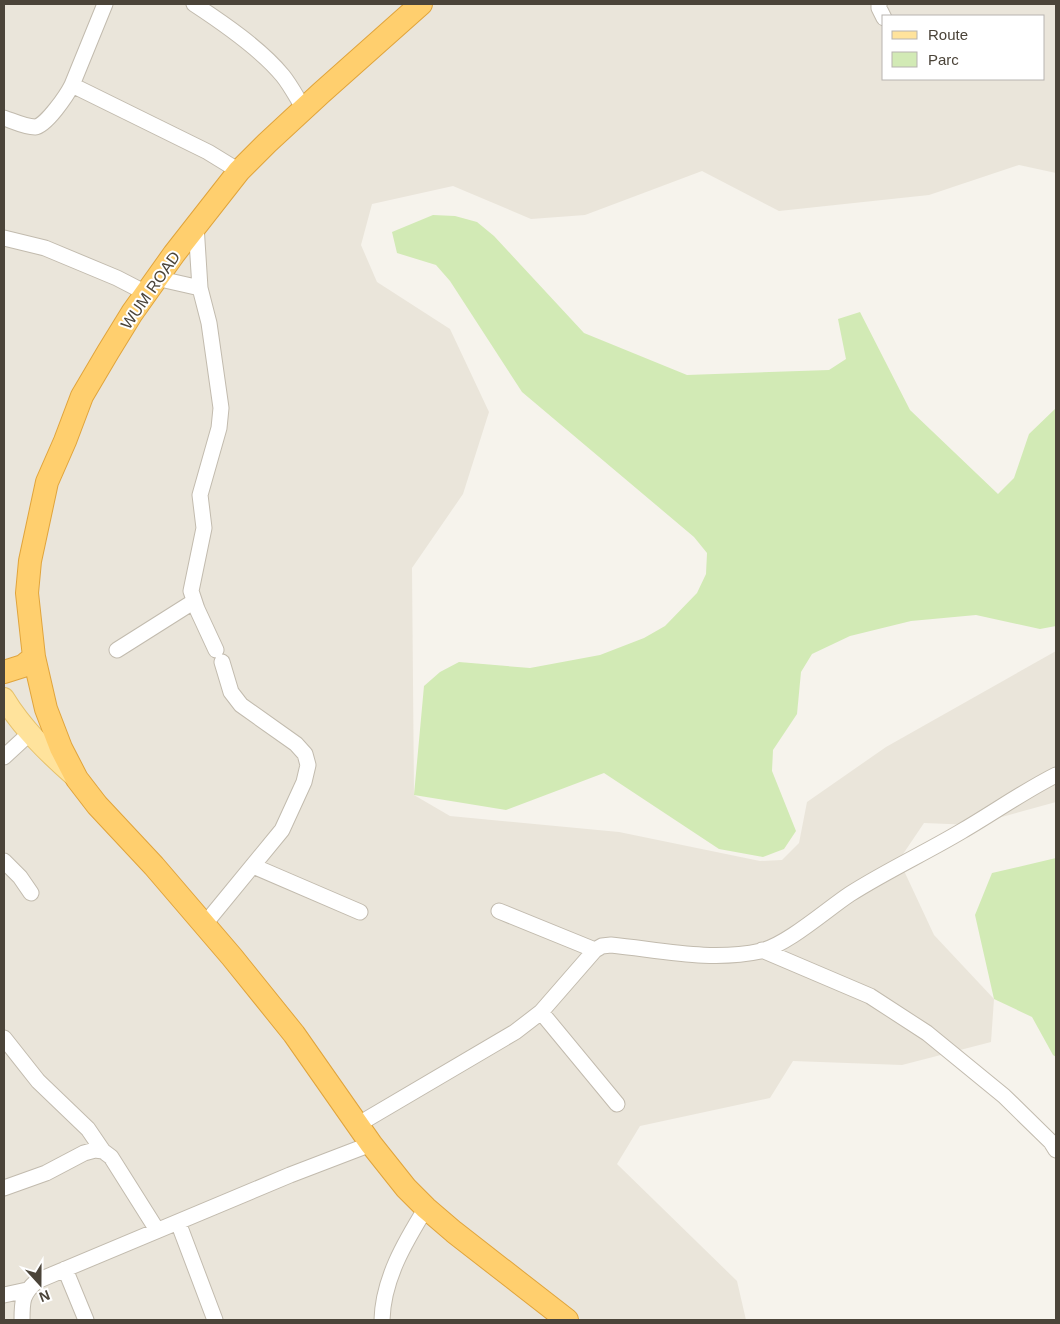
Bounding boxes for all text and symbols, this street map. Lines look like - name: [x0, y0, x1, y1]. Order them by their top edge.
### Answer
- legend: [882, 15, 1045, 80]
- text: Route: [928, 26, 968, 43]
- text: Parc: [928, 51, 959, 68]
- street label: WUM ROAD: [117, 248, 183, 332]
- north arrow: [15, 1259, 65, 1309]
- text: N: [37, 1287, 52, 1305]

